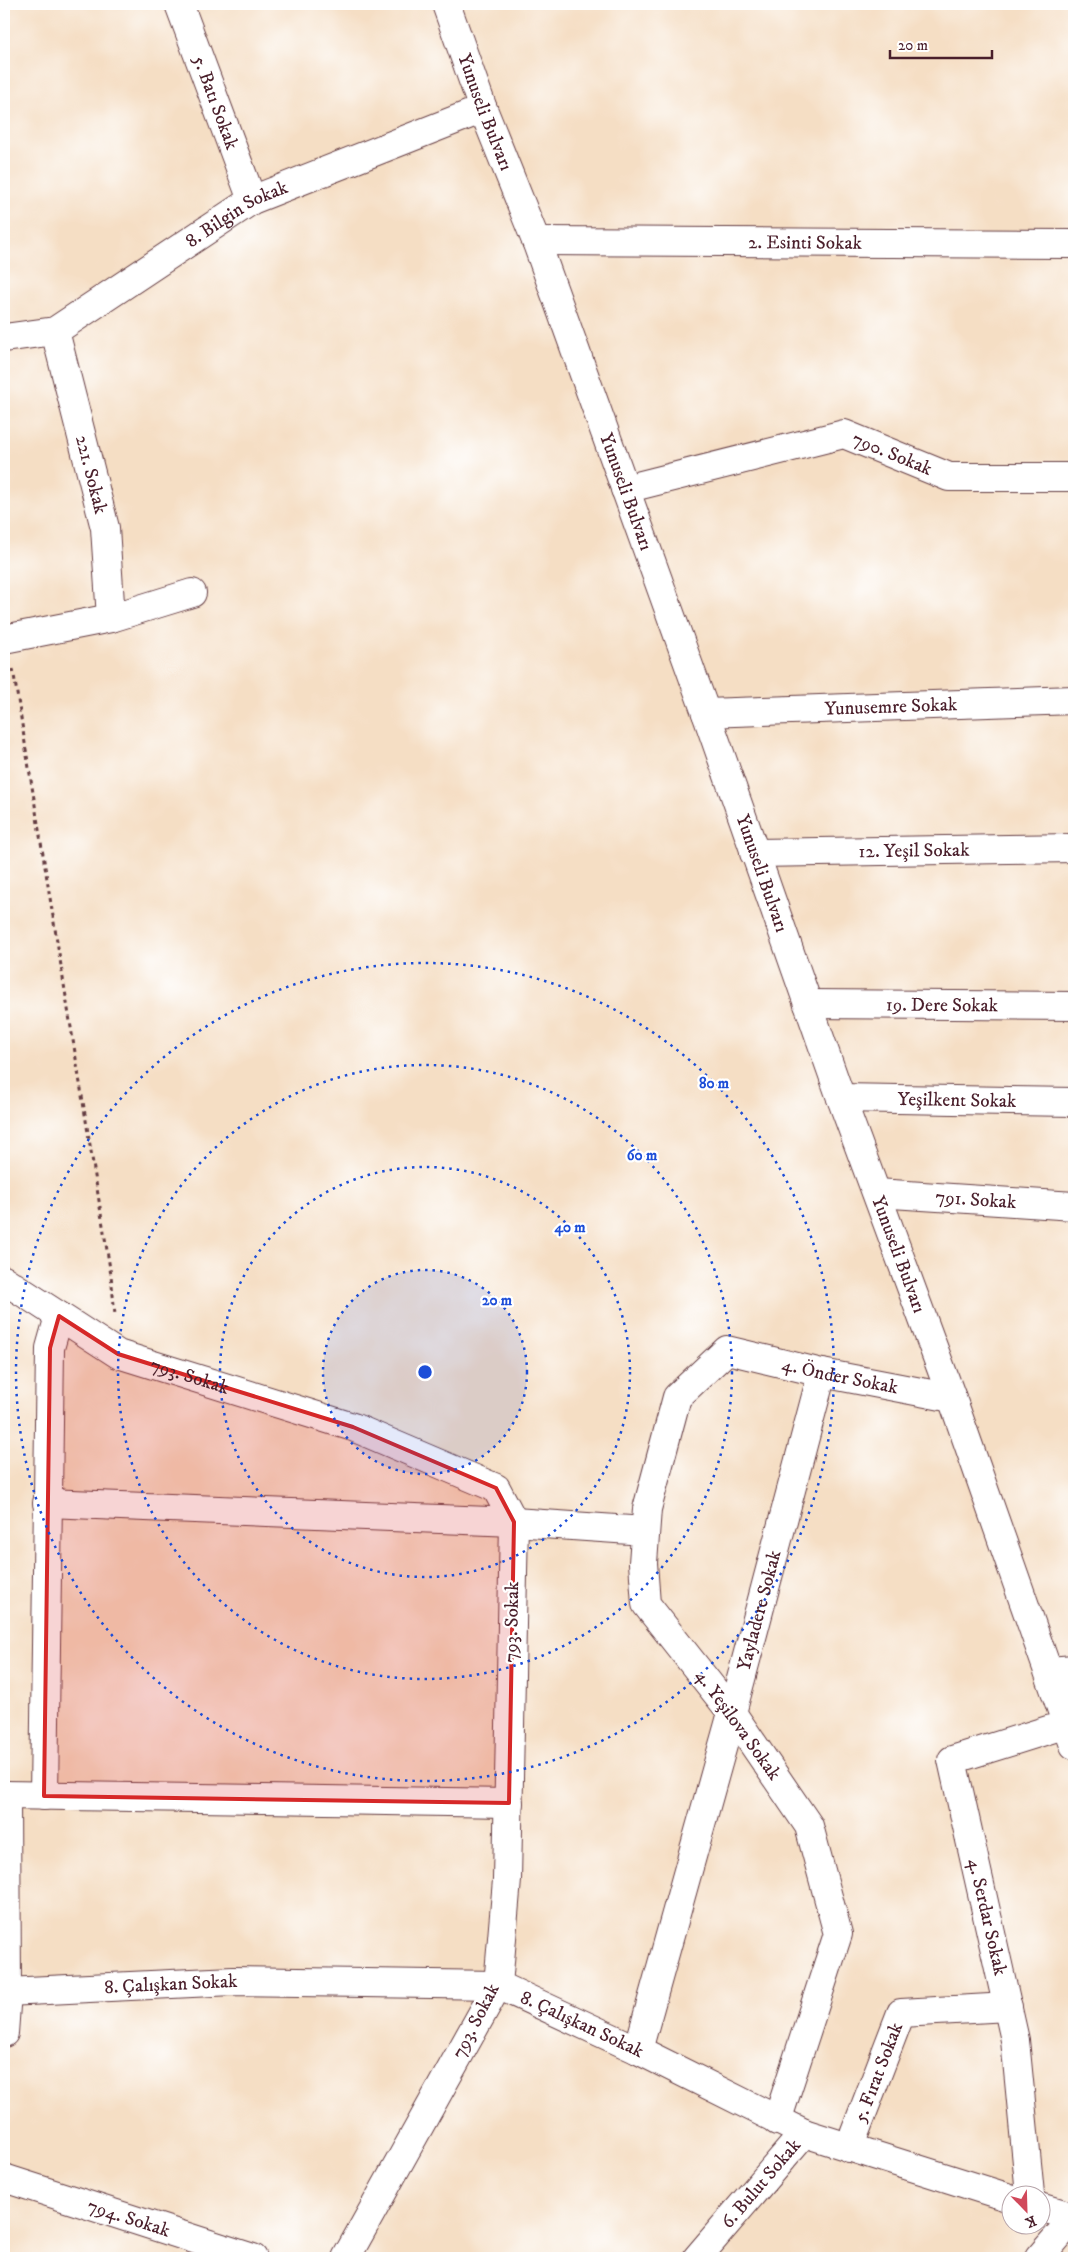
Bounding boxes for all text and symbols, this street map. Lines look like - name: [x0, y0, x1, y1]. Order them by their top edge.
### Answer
- scale bar: [890, 28, 993, 60]
- text: 20 m: [898, 36, 928, 55]
- street label: Yunuseli Bulvarı: [453, 51, 518, 174]
- street label: 5. Batı Sokak: [188, 52, 244, 153]
- street label: 8. Bilgin Sokak: [181, 175, 292, 252]
- street label: 2. Esinti Sokak: [748, 231, 863, 254]
- street label: 790. Sokak: [849, 427, 936, 481]
- street label: Yunuseli Bulvarı: [595, 430, 658, 554]
- street label: 221. Sokak: [70, 433, 113, 517]
- street label: Yunusemre Sokak: [824, 693, 958, 720]
- street label: Yunuseli Bulvarı: [731, 811, 793, 935]
- street label: 12. Yeşil Sokak: [858, 838, 970, 863]
- street label: 19. Dere Sokak: [886, 993, 999, 1017]
- text: 80 m: [699, 1074, 730, 1093]
- street label: Yeşilkent Sokak: [897, 1087, 1017, 1113]
- text: 60 m: [627, 1146, 658, 1165]
- street label: 791. Sokak: [935, 1185, 1018, 1214]
- street label: Yunuseli Bulvarı: [867, 1193, 931, 1316]
- text: 40 m: [553, 1218, 586, 1237]
- text: 20 m: [482, 1291, 513, 1310]
- street label: 4. Önder Sokak: [780, 1352, 901, 1399]
- street label: 793. Sokak: [148, 1353, 232, 1399]
- centre of rings: [416, 1363, 434, 1381]
- street label: Yayladere Sokak: [732, 1547, 786, 1673]
- street label: 793. Sokak: [500, 1581, 524, 1663]
- street label: 4. Yeşilova Sokak: [690, 1665, 786, 1785]
- street label: 4. Serdar Sokak: [962, 1856, 1012, 1978]
- street label: 8. Çalışkan Sokak: [104, 1969, 239, 1999]
- street label: 793. Sokak: [447, 1979, 505, 2062]
- street label: 8. Çalışkan Sokak: [517, 1986, 648, 2063]
- street label: 5. Fırat Sokak: [848, 2019, 908, 2126]
- street label: 6. Bulut Sokak: [716, 2134, 806, 2233]
- north arrow: [1000, 2184, 1050, 2234]
- street label: 794. Sokak: [84, 2194, 174, 2242]
- text: K: [1022, 2211, 1039, 2232]

